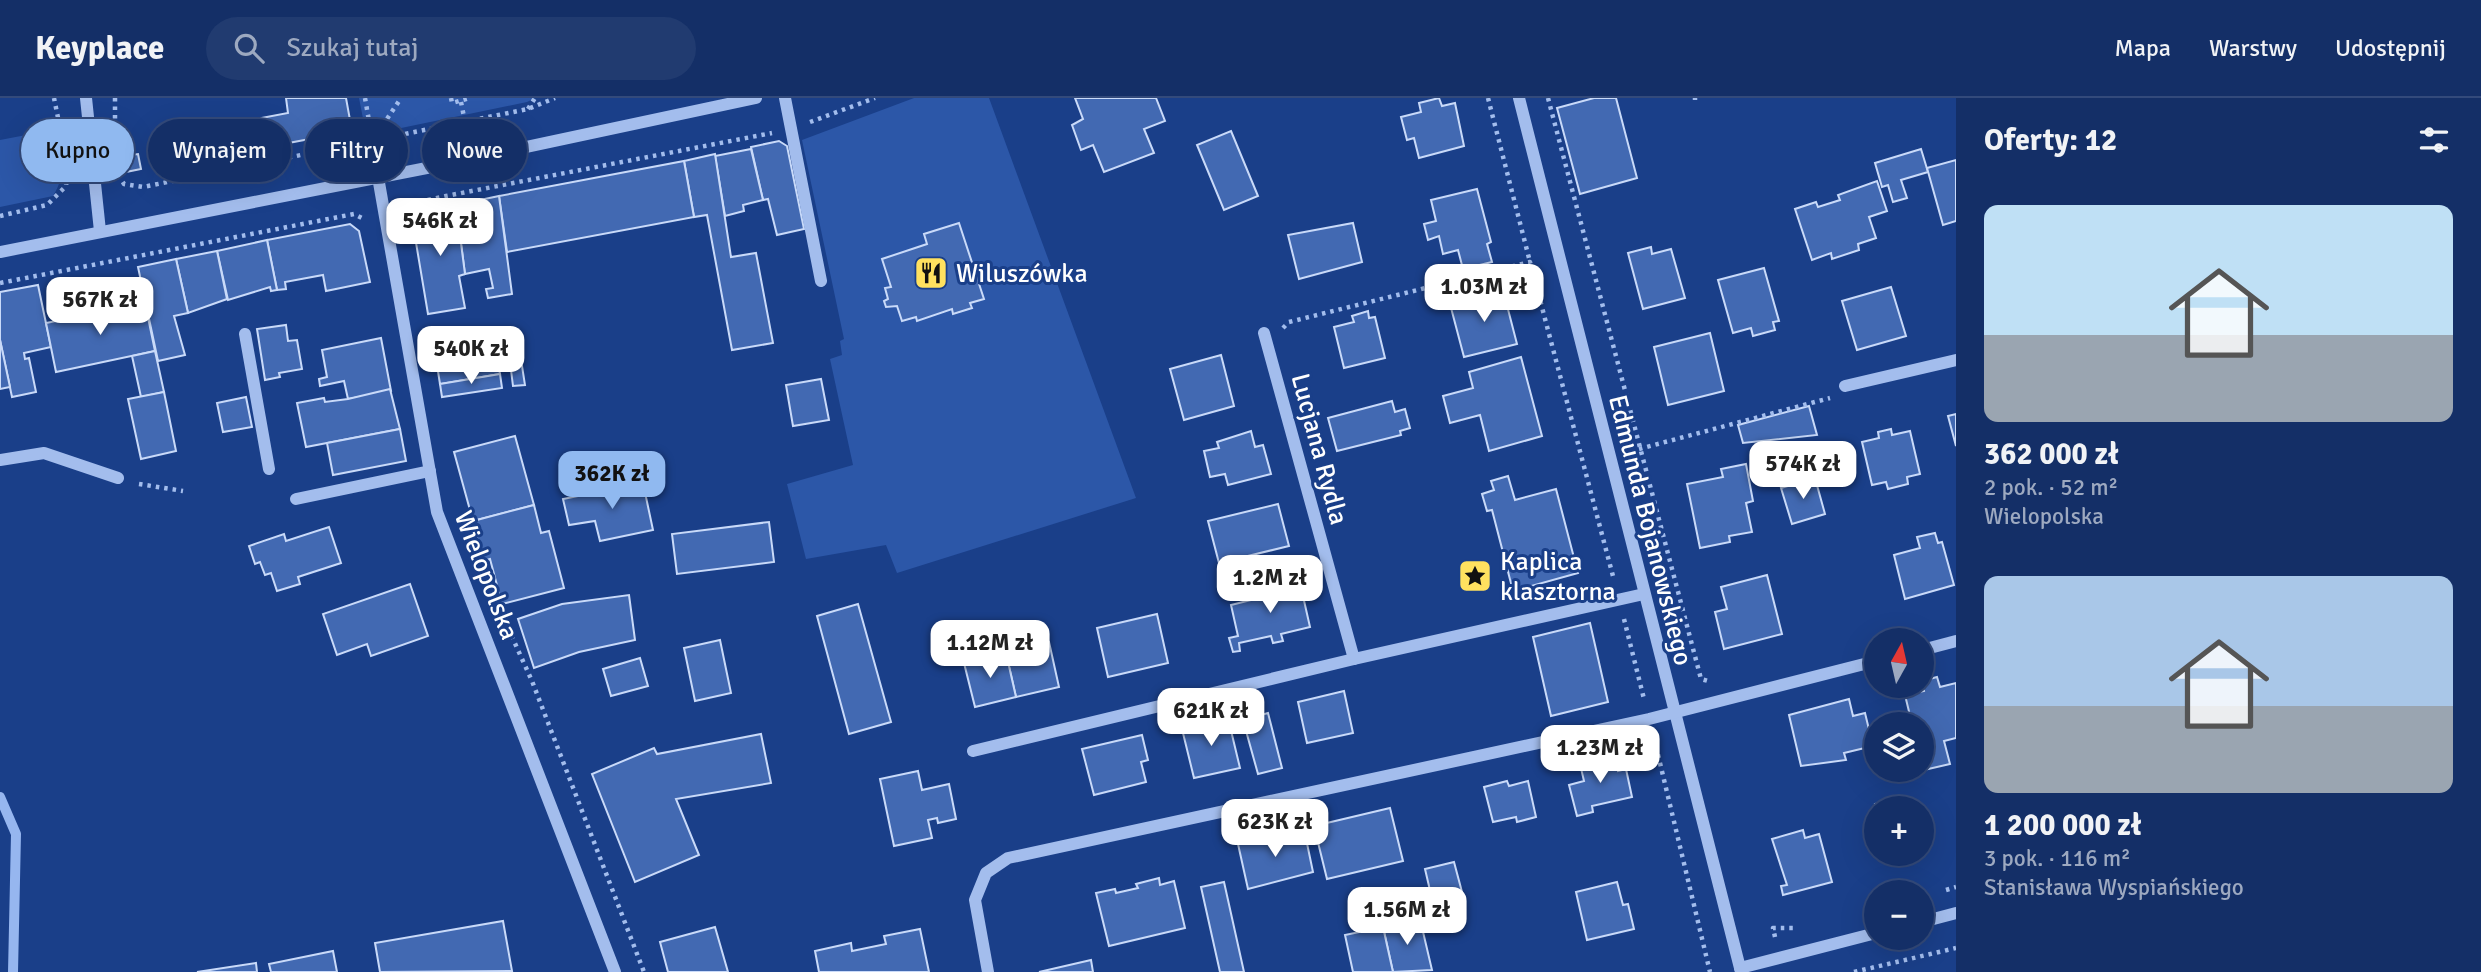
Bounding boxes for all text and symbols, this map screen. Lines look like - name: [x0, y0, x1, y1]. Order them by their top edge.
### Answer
- search box: [206, 17, 696, 80]
- text: Keyplace: [35, 28, 164, 69]
- icon: search: [230, 29, 268, 67]
- text: Szukaj tutaj: [286, 32, 419, 64]
- text: Mapa: [2114, 33, 2171, 63]
- text: Warstwy: [2209, 33, 2297, 63]
- text: Udostępnij: [2335, 33, 2446, 63]
- chip: Kupno: [21, 119, 134, 182]
- chip: Wynajem: [148, 119, 291, 182]
- chip: Filtry: [305, 119, 408, 182]
- chip: Nowe: [422, 119, 527, 182]
- icon: filters: [2415, 121, 2453, 159]
- text: Oferty: 12: [1984, 122, 2117, 159]
- pin: 546K zł: [375, 198, 505, 258]
- text: 546K zł: [402, 206, 478, 235]
- icon: home: [2156, 250, 2282, 376]
- restaurant icon: Wiluszówka: [912, 254, 950, 292]
- place label: Wiluszówka: [956, 258, 1088, 290]
- pin: 1.03M zł: [1412, 264, 1556, 324]
- text: 1.03M zł: [1441, 272, 1527, 301]
- pin: 567K zł: [35, 278, 165, 337]
- text: 567K zł: [62, 285, 138, 314]
- pin: 540K zł: [406, 327, 536, 386]
- text: 540K zł: [433, 334, 509, 363]
- street label: Lucjana Rydla: [1283, 370, 1355, 528]
- street label: Edmunda Bojanowskiego: [1601, 392, 1699, 669]
- text: 362 000 zł: [1984, 436, 2119, 473]
- pin: 574K zł: [1738, 442, 1868, 501]
- text: 574K zł: [1765, 449, 1841, 478]
- pin: 362K zł: [547, 452, 677, 511]
- text: 362K zł: [574, 459, 650, 488]
- text: 2 pok. · 52 m²: [1984, 473, 2118, 502]
- text: Wielopolska: [1984, 502, 2104, 531]
- street label: Wielopolska: [447, 506, 525, 644]
- place label: Kaplica klasztorna: [1500, 546, 1616, 608]
- pin: 1.2M zł: [1205, 556, 1335, 615]
- place icon: Kaplica klasztorna: [1456, 557, 1494, 595]
- text: 1.2M zł: [1233, 563, 1307, 592]
- pin: 1.12M zł: [918, 620, 1062, 680]
- icon: home: [2156, 621, 2282, 747]
- text: 1.12M zł: [947, 628, 1033, 657]
- north arrow: [1864, 628, 1934, 698]
- map controls: [1864, 628, 1934, 950]
- pin: 621K zł: [1146, 688, 1276, 748]
- text: 621K zł: [1173, 696, 1249, 725]
- button: layers: [1864, 712, 1934, 782]
- pin: 1.23M zł: [1528, 726, 1672, 785]
- text: 1.23M zł: [1557, 733, 1643, 762]
- button: +: [1864, 796, 1934, 866]
- pin: 623K zł: [1210, 800, 1340, 859]
- text: 623K zł: [1237, 807, 1313, 836]
- text: 1 200 000 zł: [1984, 807, 2142, 844]
- text: 3 pok. · 116 m²: [1984, 844, 2131, 873]
- text: Stanisława Wyspiańskiego: [1984, 873, 2244, 902]
- button: −: [1864, 880, 1934, 950]
- pin: 1.56M zł: [1335, 888, 1479, 947]
- text: 1.56M zł: [1364, 895, 1450, 924]

